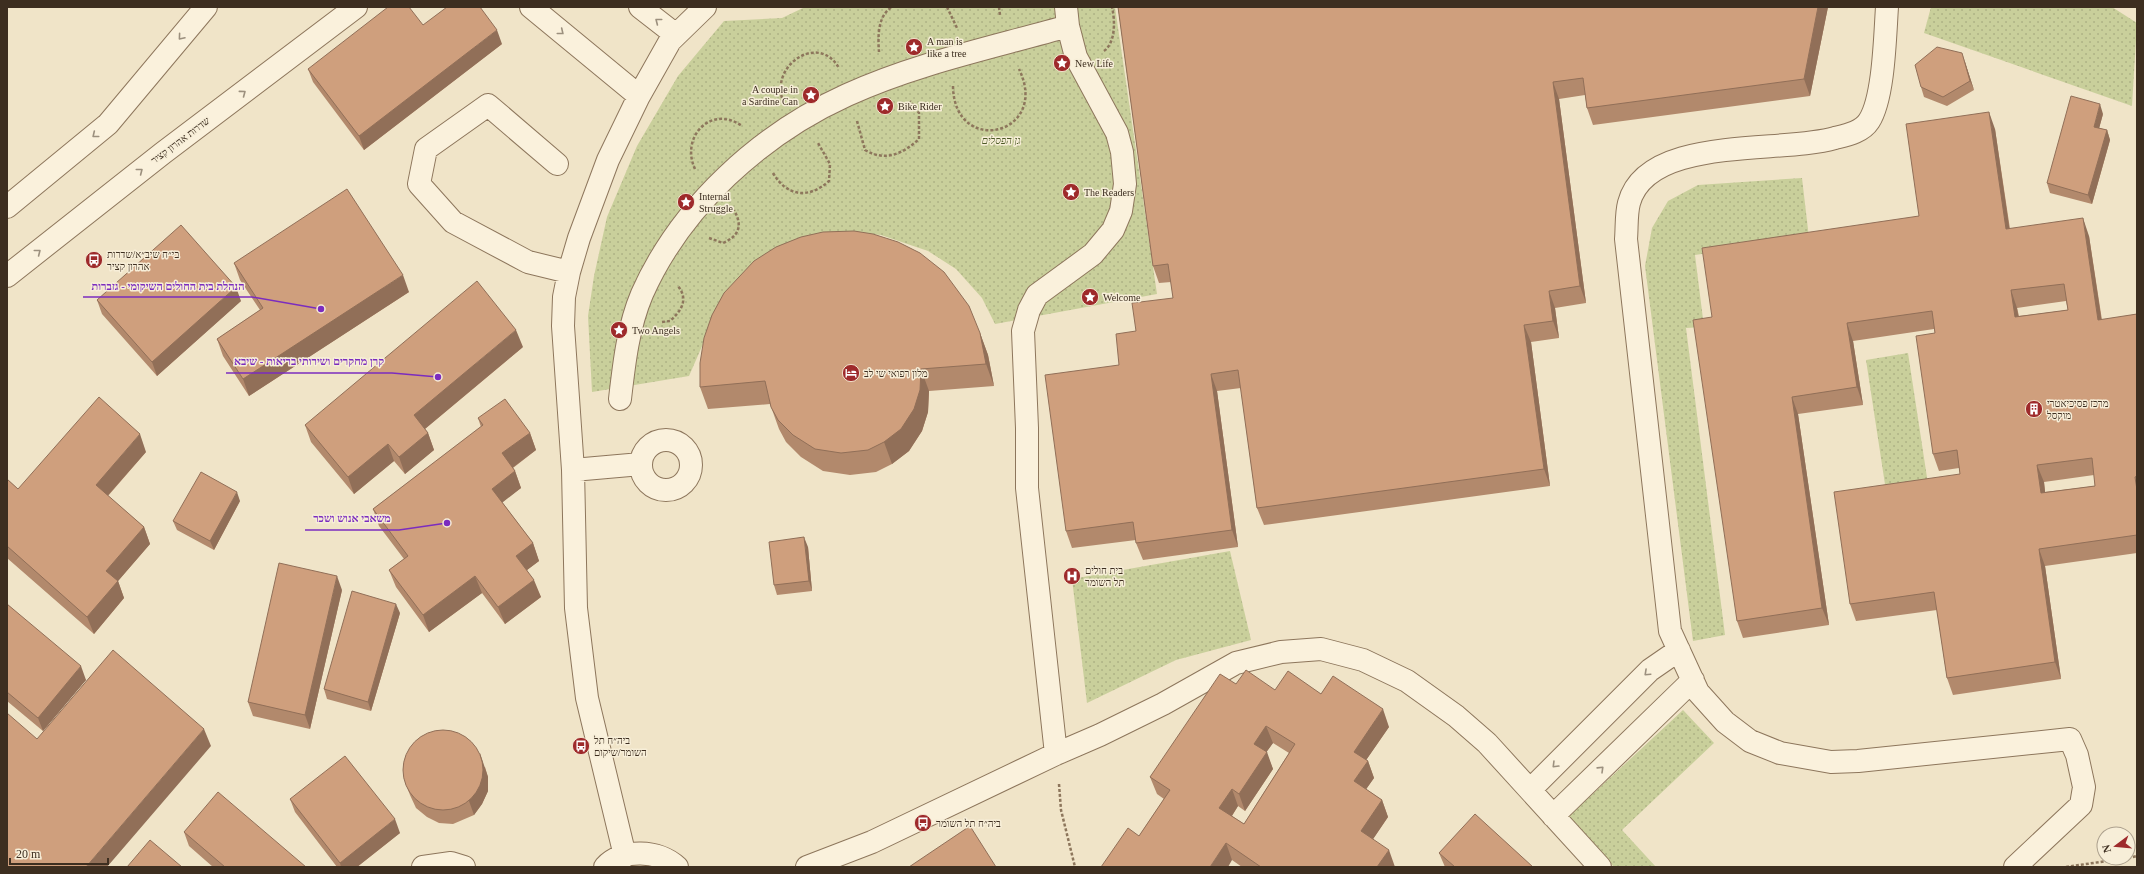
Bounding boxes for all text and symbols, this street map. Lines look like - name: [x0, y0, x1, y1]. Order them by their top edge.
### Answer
- one-way arrow: [656, 19, 663, 26]
- one-way arrow: [556, 27, 564, 34]
- one-way arrow: [178, 32, 185, 40]
- place label: A man is like a tree: [927, 36, 967, 59]
- place icon: A man is like a tree: [904, 37, 924, 57]
- place icon: New Life: [1052, 53, 1072, 73]
- place label: New Life: [1075, 58, 1114, 69]
- place label: A couple in a Sardine Can: [742, 84, 798, 107]
- place icon: A couple in a Sardine Can: [801, 85, 821, 105]
- one-way arrow: [239, 90, 246, 97]
- place icon: Bike Rider: [875, 96, 895, 116]
- place label: Bike Rider: [898, 101, 942, 112]
- street label: שדרות אהרון קציר: [149, 115, 212, 166]
- one-way arrow: [93, 130, 100, 137]
- park label: גן הפסלים: [982, 135, 1020, 146]
- one-way arrow: [135, 169, 142, 176]
- place icon: The Readers: [1061, 182, 1081, 202]
- place label: The Readers: [1084, 187, 1134, 198]
- place label: Internal Struggle: [699, 191, 733, 214]
- place icon: Internal Struggle: [676, 192, 696, 212]
- place label: בי״ח שיב״א/שדרות אהרון קציר: [107, 249, 179, 272]
- one-way arrow: [33, 250, 40, 257]
- bus stop icon: בי״ח שיב״א/שדרות אהרון קציר: [84, 250, 104, 270]
- callout: הנהלת בית החולים השיקומי - גזברות: [83, 274, 252, 297]
- text: הנהלת בית החולים השיקומי - גזברות: [92, 280, 244, 292]
- place icon: Welcome: [1080, 287, 1100, 307]
- place label: Welcome: [1103, 292, 1141, 303]
- place icon: Two Angels: [609, 320, 629, 340]
- place label: Two Angels: [632, 325, 680, 336]
- callout: קרן מחקרים ושירותי בריאות - שיבא: [226, 350, 392, 373]
- text: קרן מחקרים ושירותי בריאות - שיבא: [234, 355, 384, 368]
- hotel icon: מלון רפואי שי לב: [841, 363, 861, 383]
- place label: מלון רפואי שי לב: [864, 368, 928, 379]
- place label: מרכז פסיכיאטרי מוקסל: [2046, 398, 2109, 421]
- building icon: מרכז פסיכיאטרי מוקסל: [2024, 399, 2044, 419]
- callout: משאבי אנוש ושכר: [305, 507, 399, 530]
- text: משאבי אנוש ושכר: [313, 512, 391, 524]
- place label: בית חולים תל השומר: [1085, 565, 1125, 588]
- hospital icon: בית חולים תל השומר: [1062, 566, 1082, 586]
- one-way arrow: [1644, 668, 1652, 676]
- place label: ביה״ח תל השומר/שיקום: [593, 735, 647, 758]
- bus stop icon: ביה״ח תל השומר/שיקום: [571, 736, 591, 756]
- one-way arrow: [1552, 760, 1560, 768]
- one-way arrow: [1596, 767, 1604, 774]
- bus stop icon: ביה״ח תל השומר: [913, 813, 933, 833]
- place label: ביה״ח תל השומר: [936, 818, 1001, 829]
- north arrow: [2096, 826, 2136, 866]
- scale bar: [10, 840, 108, 866]
- text: N: [2100, 843, 2113, 854]
- text: 20 m: [16, 847, 41, 861]

